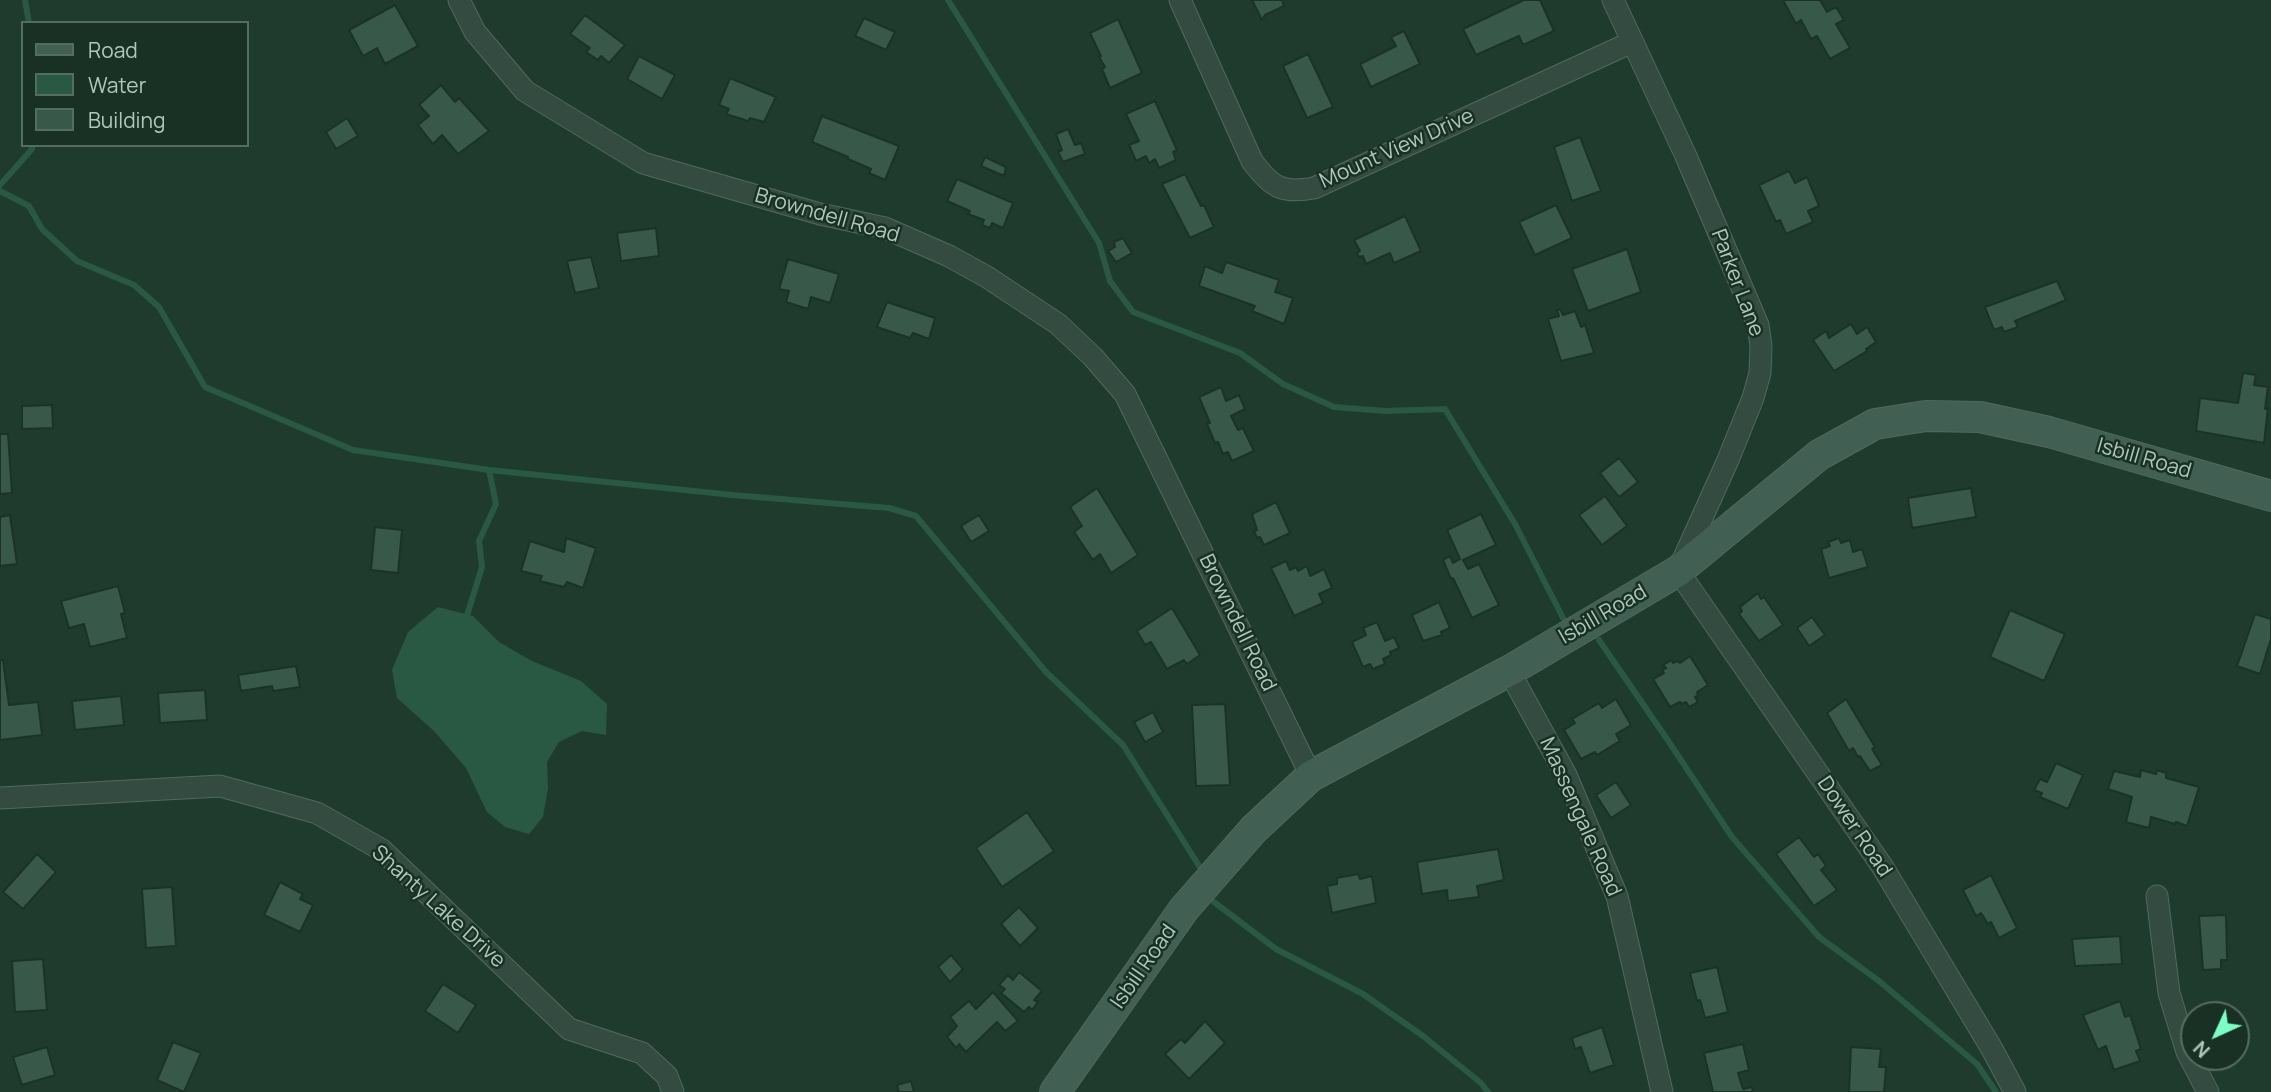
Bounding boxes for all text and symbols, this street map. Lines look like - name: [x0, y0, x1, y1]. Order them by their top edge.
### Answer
- legend: [21, 21, 248, 147]
- text: Road: [88, 36, 138, 64]
- text: Water: [88, 71, 146, 99]
- street label: Mount View Drive: [1316, 104, 1478, 194]
- text: Building: [88, 106, 165, 134]
- street label: Browndell Road: [752, 183, 902, 249]
- street label: Parker Lane: [1705, 226, 1769, 340]
- street label: Isbill Road: [2094, 434, 2194, 484]
- street label: Browndell Road: [1193, 550, 1281, 696]
- street label: Isbill Road: [1555, 580, 1651, 650]
- street label: Massengale Road: [1534, 734, 1626, 900]
- street label: Dower Road: [1811, 772, 1897, 882]
- street label: Shanty Lake Drive: [366, 840, 510, 974]
- street label: Isbill Road: [1106, 920, 1182, 1014]
- north arrow: [2180, 1001, 2250, 1071]
- text: N: [2188, 1035, 2216, 1063]

